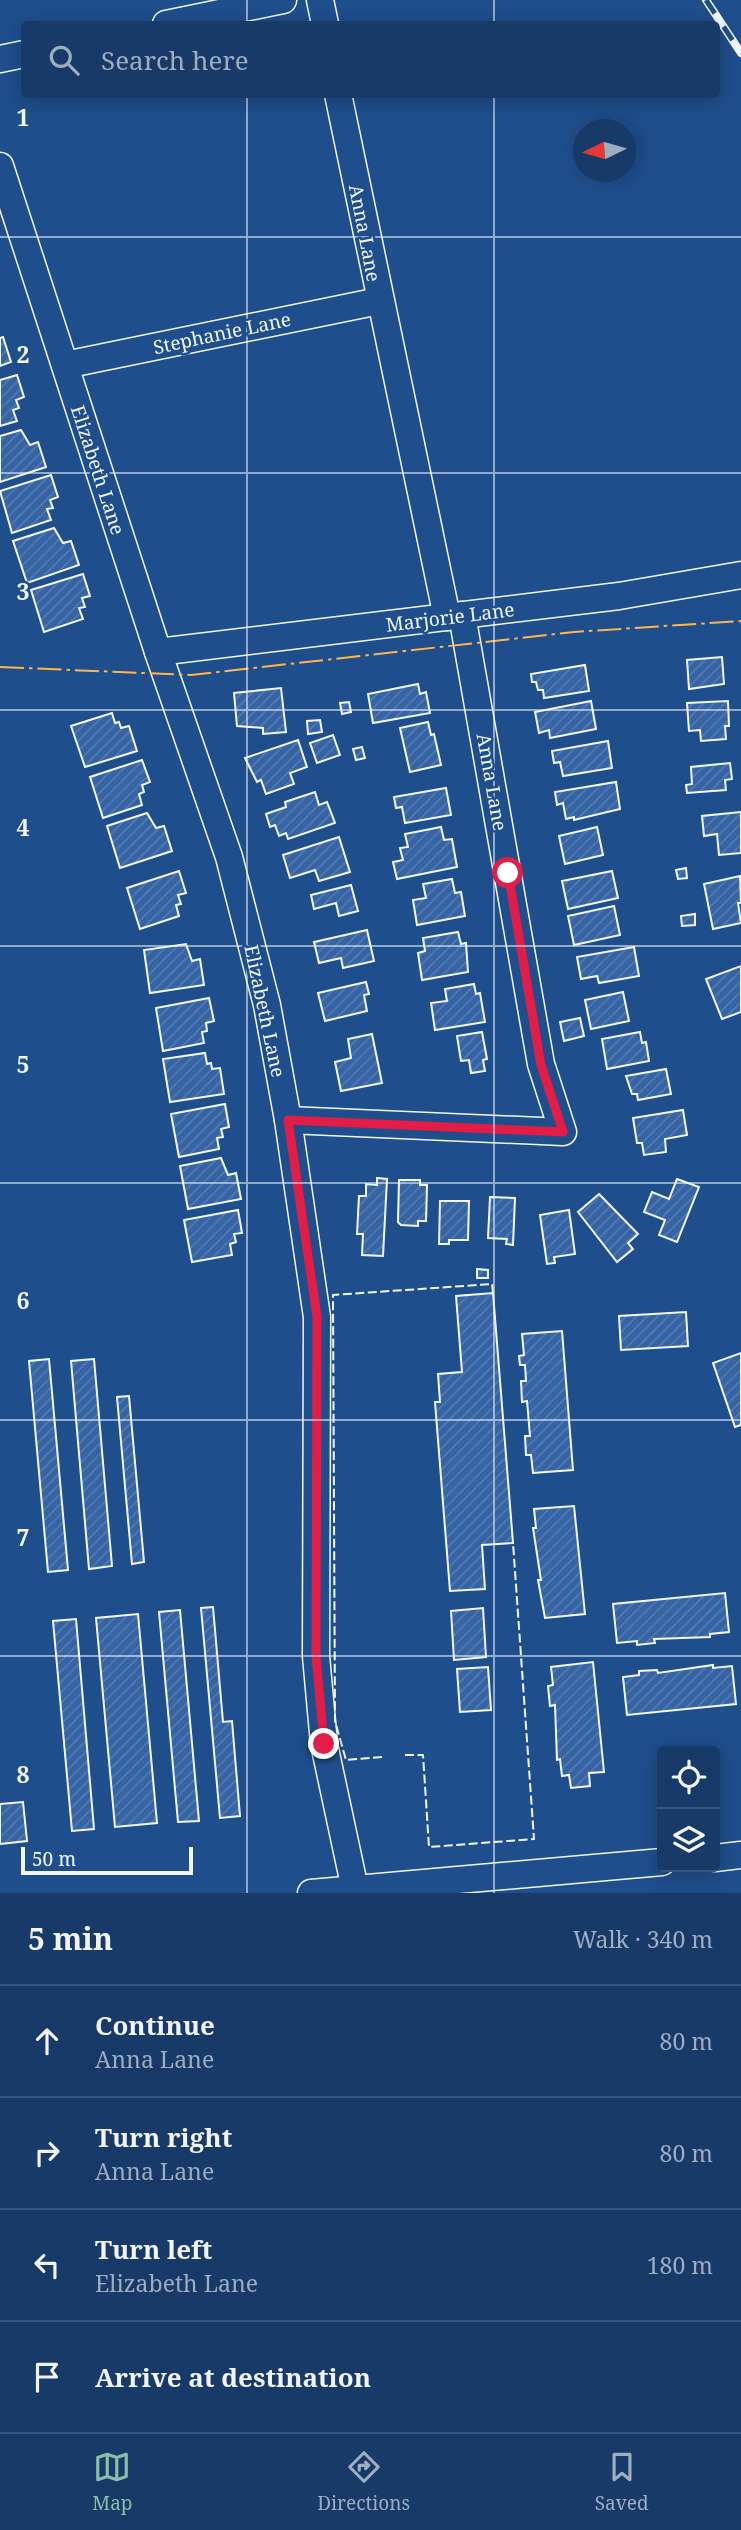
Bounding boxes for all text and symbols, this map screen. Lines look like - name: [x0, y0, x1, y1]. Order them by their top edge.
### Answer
- search box: [21, 21, 720, 98]
- icon: search: [45, 41, 83, 79]
- text: Search here: [101, 42, 249, 78]
- text: 1: [17, 101, 30, 133]
- north arrow: [573, 119, 636, 182]
- street label: Anna Lane: [343, 182, 387, 284]
- street label: Stephanie Lane: [151, 306, 293, 360]
- text: 2: [17, 338, 30, 370]
- street label: Elizabeth Lane: [65, 402, 131, 538]
- text: 3: [17, 575, 30, 607]
- street label: Marjorie Lane: [384, 596, 516, 638]
- street label: Anna Lane: [471, 731, 513, 833]
- text: 4: [17, 811, 30, 843]
- route start: [492, 857, 523, 888]
- street label: Elizabeth Lane: [238, 942, 292, 1080]
- text: 5: [17, 1048, 30, 1080]
- text: 6: [17, 1284, 30, 1316]
- text: 7: [17, 1521, 30, 1553]
- route end: [308, 1728, 339, 1759]
- map controls: [657, 1746, 720, 1872]
- button: locate: [657, 1746, 720, 1809]
- text: 8: [17, 1758, 30, 1790]
- button: layers: [657, 1809, 720, 1872]
- scale bar: [21, 1844, 192, 1876]
- text: 50 m: [32, 1846, 76, 1872]
- text: 5 min: [28, 1918, 113, 1959]
- text: Walk · 340 m: [573, 1923, 713, 1955]
- text: Continue: [95, 2007, 215, 2043]
- icon: ahead: [28, 2022, 66, 2060]
- text: 80 m: [660, 2025, 713, 2057]
- text: Anna Lane: [95, 2043, 214, 2075]
- text: Turn right: [95, 2119, 232, 2155]
- icon: right: [28, 2134, 66, 2172]
- text: 80 m: [660, 2137, 713, 2169]
- text: Anna Lane: [95, 2155, 214, 2187]
- text: Turn left: [95, 2231, 212, 2267]
- icon: left: [28, 2246, 66, 2284]
- text: 180 m: [647, 2249, 713, 2281]
- text: Elizabeth Lane: [95, 2267, 258, 2299]
- icon: arrive: [28, 2358, 66, 2396]
- text: Arrive at destination: [95, 2359, 371, 2395]
- tab: Map: [92, 2448, 133, 2516]
- tab: Directions: [317, 2448, 410, 2516]
- tab: Saved: [595, 2448, 649, 2516]

